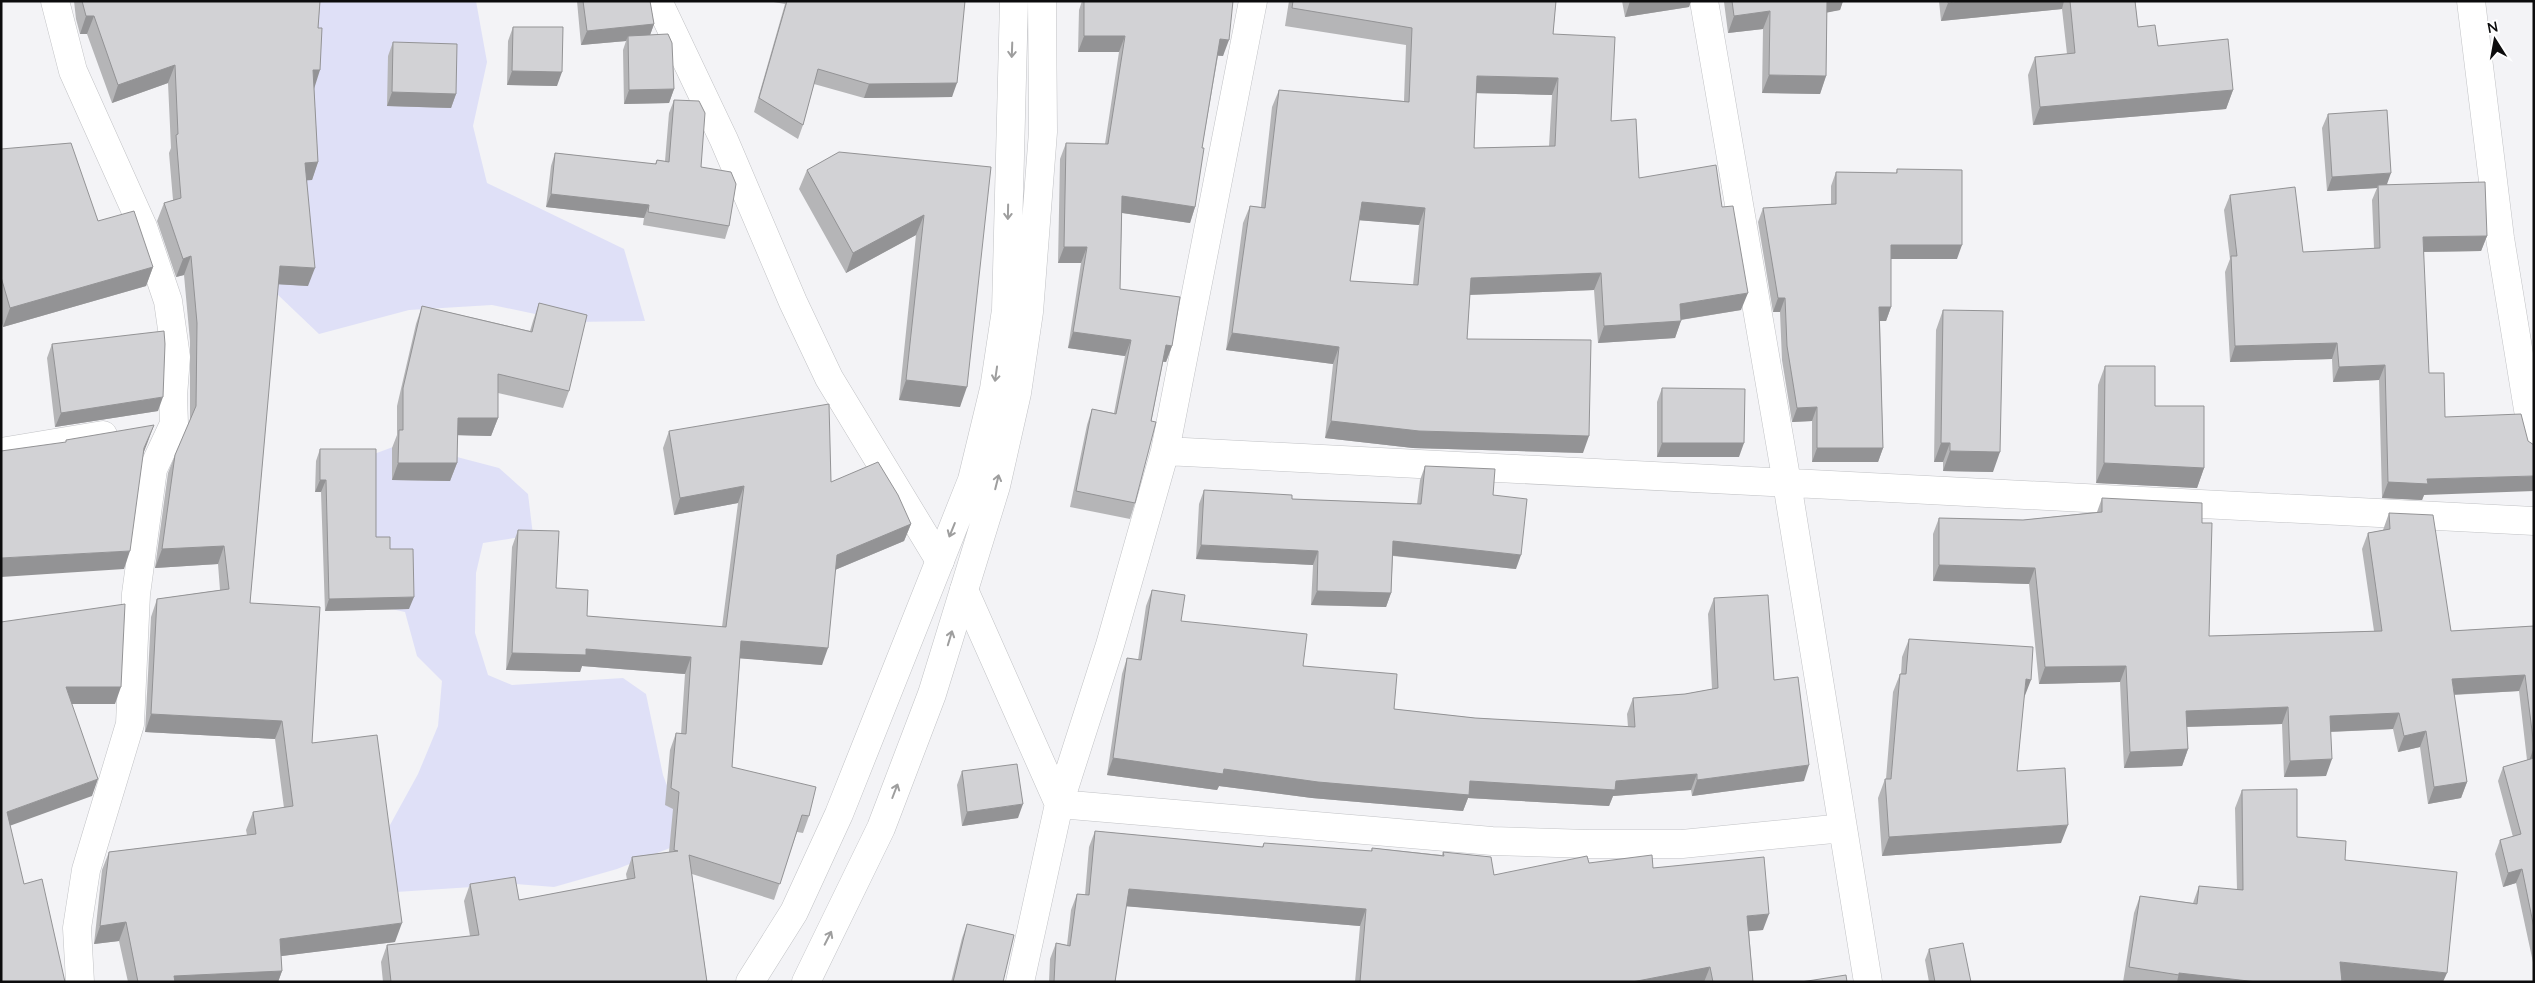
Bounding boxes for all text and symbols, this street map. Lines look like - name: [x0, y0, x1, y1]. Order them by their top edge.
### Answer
- north arrow: [2470, 15, 2520, 65]
- text: N: [2486, 17, 2499, 36]
- one-way arrow: [1008, 42, 1017, 58]
- one-way arrow: [1003, 204, 1012, 220]
- one-way arrow: [991, 366, 1001, 382]
- one-way arrow: [992, 474, 1002, 490]
- one-way arrow: [947, 522, 956, 537]
- one-way arrow: [945, 630, 955, 646]
- one-way arrow: [891, 784, 901, 799]
- one-way arrow: [823, 931, 833, 946]

